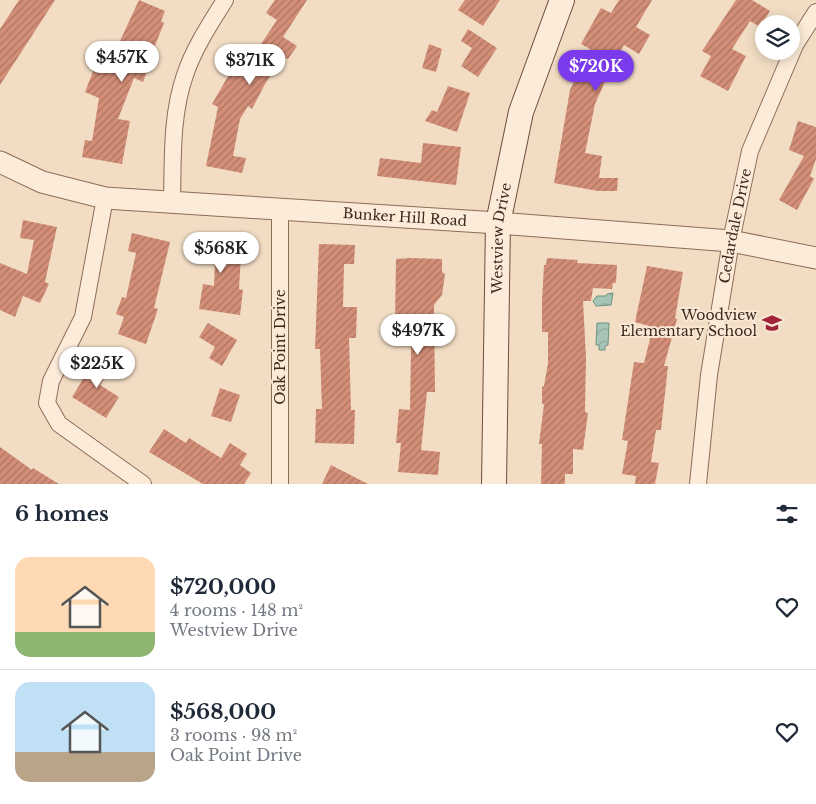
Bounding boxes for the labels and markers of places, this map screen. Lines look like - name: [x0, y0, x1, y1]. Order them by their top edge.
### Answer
- pin: $457K: [87, 41, 157, 83]
- pin: $371K: [215, 44, 285, 86]
- pin: $720K: [561, 49, 631, 92]
- pin: $568K: [186, 232, 256, 274]
- place label: Woodview Elementary School: [620, 306, 757, 340]
- school or university icon: Woodview Elementary School: [761, 312, 783, 334]
- pin: $497K: [383, 314, 453, 356]
- pin: $225K: [62, 346, 132, 389]

